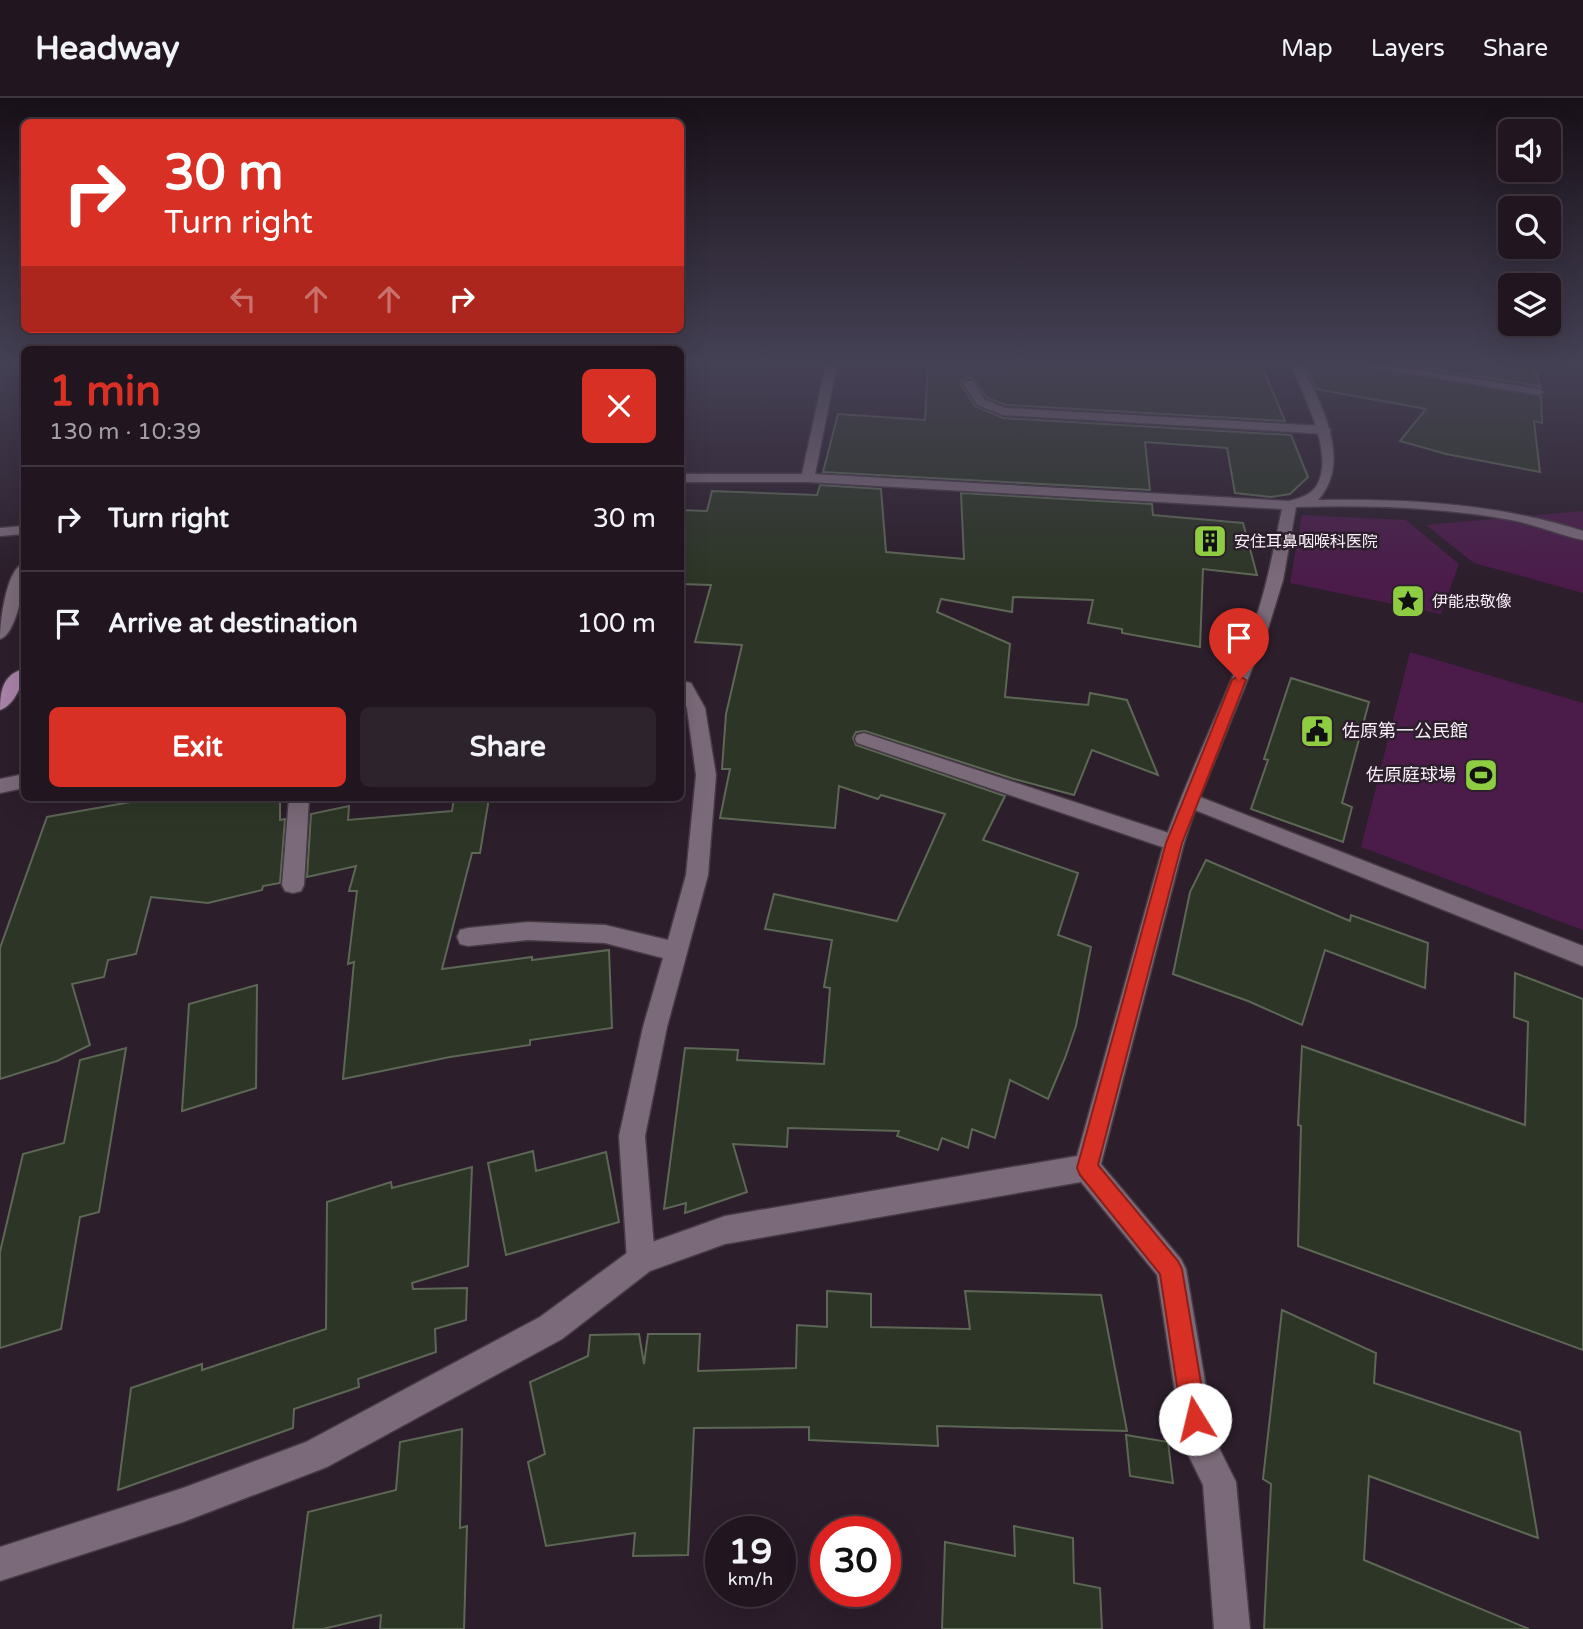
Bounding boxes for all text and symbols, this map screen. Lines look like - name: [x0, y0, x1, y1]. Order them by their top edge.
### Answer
- text: Headway: [35, 29, 179, 68]
- text: Map: [1281, 34, 1333, 63]
- text: Layers: [1371, 34, 1445, 63]
- text: Share: [1483, 34, 1548, 63]
- map controls: [1498, 119, 1561, 336]
- button: sound: [1498, 119, 1561, 182]
- text: 30 m: [164, 144, 283, 203]
- icon: right: [49, 147, 140, 238]
- button: search: [1498, 196, 1561, 259]
- text: Turn right: [164, 204, 313, 242]
- button: layers: [1498, 273, 1561, 336]
- icon: left: [224, 280, 262, 318]
- icon: ahead: [297, 280, 335, 318]
- icon: ahead: [370, 280, 408, 318]
- icon: right: [443, 280, 481, 318]
- text: 1 min: [49, 366, 161, 417]
- button: close: [582, 369, 656, 443]
- text: 130 m · 10:39: [49, 418, 201, 446]
- icon: right: [49, 500, 87, 538]
- text: Turn right: [108, 503, 229, 534]
- text: 30 m: [593, 503, 656, 534]
- building icon: 安住耳鼻咽喉科医院: [1191, 522, 1229, 560]
- place label: 安住耳鼻咽喉科医院: [1234, 532, 1378, 552]
- place icon: 伊能忠敬像: [1389, 582, 1427, 620]
- place label: 伊能忠敬像: [1432, 592, 1512, 612]
- icon: arrive: [49, 605, 87, 643]
- text: Arrive at destination: [108, 608, 358, 639]
- text: 100 m: [576, 608, 656, 639]
- pin: [1209, 608, 1269, 680]
- icon: arrive: [1220, 619, 1258, 657]
- button: Exit: [49, 707, 346, 787]
- button: Share: [360, 707, 656, 787]
- public building icon: 佐原第一公民館: [1298, 712, 1336, 750]
- place label: 佐原第一公民館: [1342, 720, 1468, 742]
- sports icon: 佐原庭球場: [1462, 756, 1500, 794]
- place label: 佐原庭球場: [1366, 764, 1456, 786]
- position arrow: [1158, 1382, 1232, 1456]
- speed limit sign: 30: [810, 1516, 901, 1607]
- text: 19: [729, 1531, 772, 1573]
- text: km/h: [728, 1568, 773, 1590]

